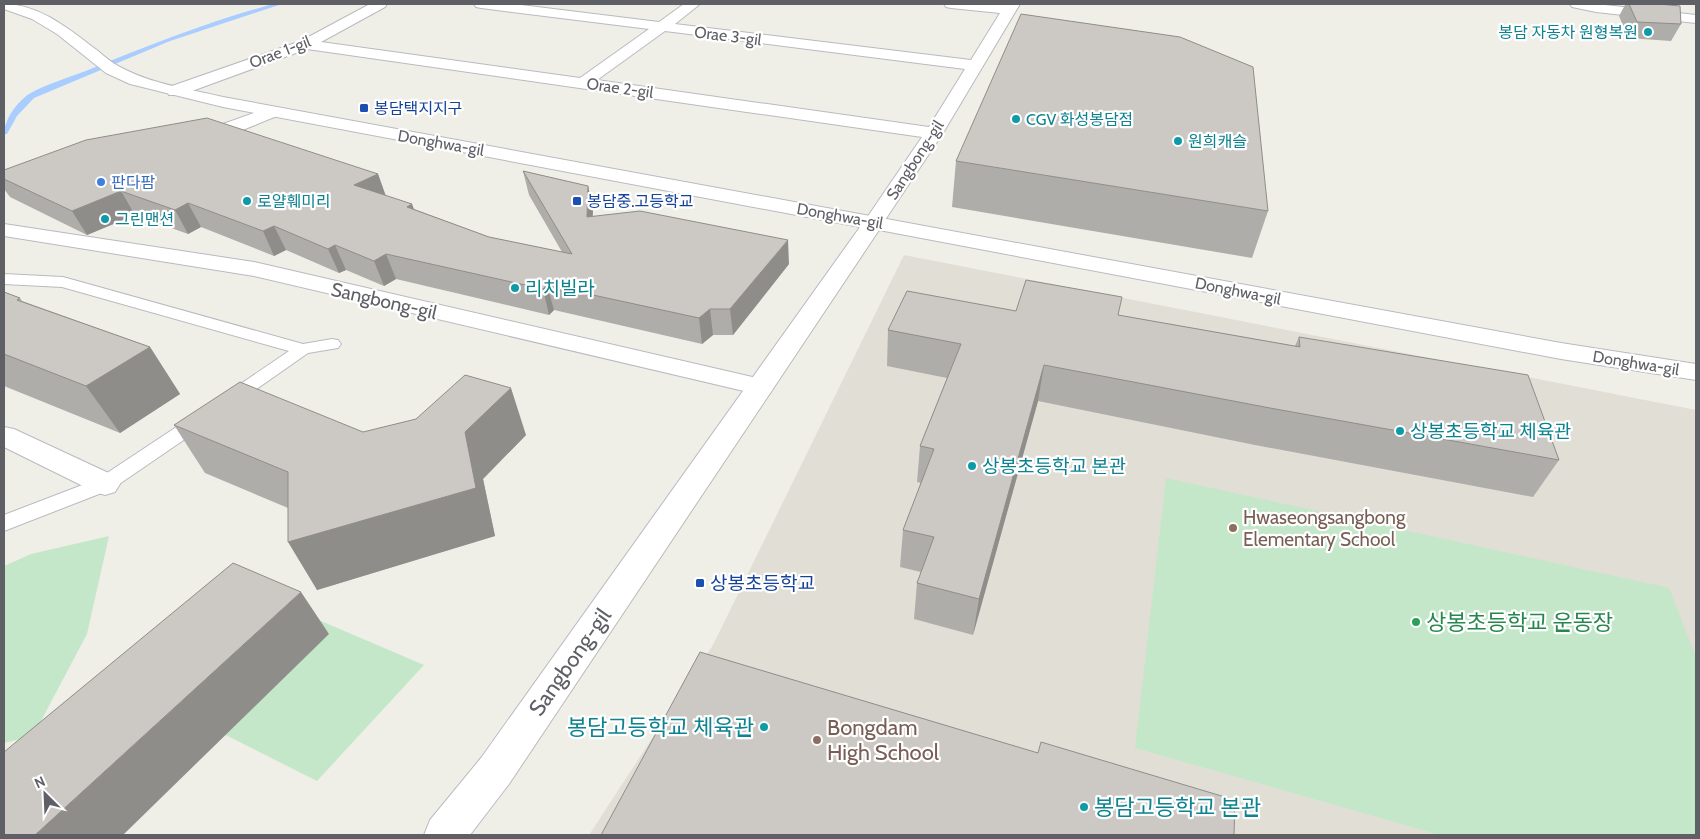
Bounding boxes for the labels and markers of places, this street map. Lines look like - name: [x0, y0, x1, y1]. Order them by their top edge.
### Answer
- place label: 봉담 자동차 원형복원: [1498, 23, 1638, 42]
- marker: 봉담 자동차 원형복원: [1642, 26, 1654, 38]
- place label: 봉담택지지구: [374, 99, 462, 118]
- marker: 봉담택지지구: [358, 102, 370, 114]
- place label: CGV 화성봉담점: [1026, 110, 1133, 129]
- marker: CGV 화성봉담점: [1010, 113, 1022, 125]
- place label: 원희캐슬: [1188, 132, 1247, 151]
- marker: 원희캐슬: [1172, 135, 1184, 147]
- place label: 판다팜: [111, 173, 155, 192]
- marker: 판다팜: [95, 176, 107, 188]
- place label: 로얄훼미리: [257, 192, 331, 211]
- place label: 봉담중.고등학교: [587, 192, 693, 211]
- marker: 로얄훼미리: [241, 195, 253, 207]
- marker: 봉담중.고등학교: [571, 195, 583, 207]
- place label: 그린맨션: [115, 210, 174, 229]
- marker: 그린맨션: [99, 213, 111, 225]
- place label: 리치빌라: [525, 277, 595, 300]
- marker: 리치빌라: [509, 282, 521, 294]
- place label: 상봉초등학교 체육관: [1410, 420, 1572, 443]
- marker: 상봉초등학교 체육관: [1394, 425, 1406, 437]
- place label: 상봉초등학교 본관: [982, 455, 1126, 478]
- marker: 상봉초등학교 본관: [966, 460, 978, 472]
- place label: Hwaseongsangbong Elementary School: [1243, 506, 1406, 551]
- marker: Hwaseongsangbong Elementary School: [1227, 522, 1239, 534]
- place label: 상봉초등학교: [710, 572, 815, 595]
- marker: 상봉초등학교: [694, 577, 706, 589]
- place label: 상봉초등학교 운동장: [1426, 609, 1613, 636]
- marker: 상봉초등학교 운동장: [1410, 616, 1422, 628]
- place label: 봉담고등학교 체육관: [567, 714, 754, 741]
- place label: Bongdam High School: [827, 714, 940, 766]
- marker: 봉담고등학교 체육관: [758, 721, 770, 733]
- marker: Bongdam High School: [811, 734, 823, 746]
- place label: 봉담고등학교 본관: [1094, 794, 1261, 821]
- marker: 봉담고등학교 본관: [1078, 801, 1090, 813]

